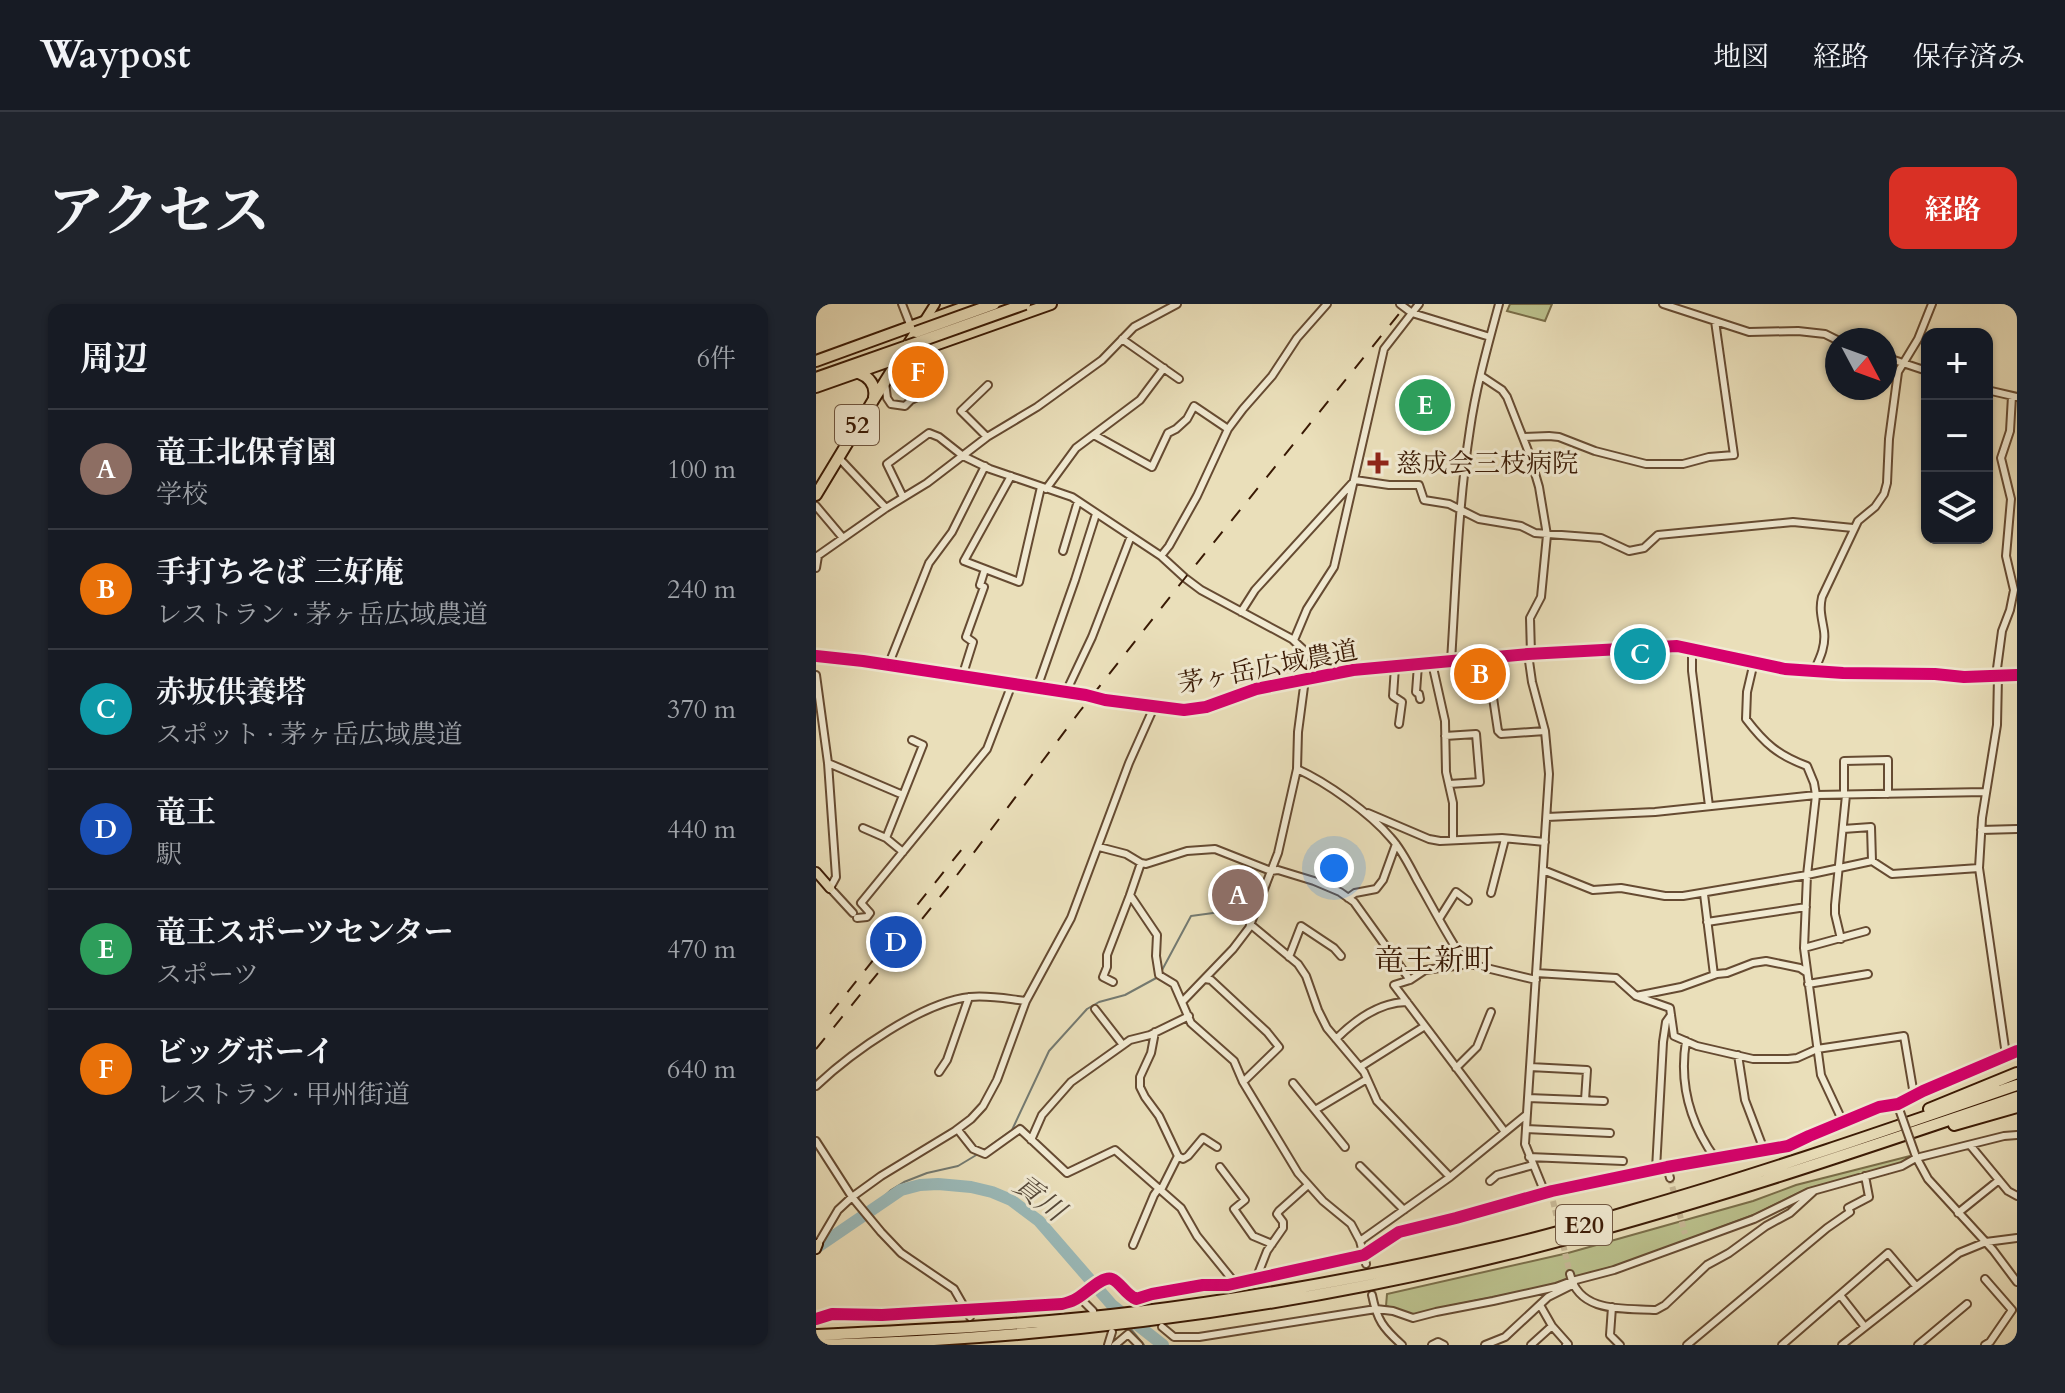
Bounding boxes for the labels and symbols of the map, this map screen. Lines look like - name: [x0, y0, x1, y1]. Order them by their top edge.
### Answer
- north arrow: [1825, 328, 1897, 400]
- pin: F: [892, 342, 944, 402]
- pin: E: [1399, 375, 1451, 435]
- road number: 52: [835, 405, 879, 445]
- place label: 慈成会三枝病院: [1396, 446, 1578, 481]
- marker: 慈成会三枝病院: [1367, 452, 1389, 474]
- pin: C: [1614, 624, 1666, 684]
- street label: 茅ヶ岳広域農道: [1175, 632, 1361, 702]
- pin: B: [1454, 644, 1506, 704]
- your location: [1314, 848, 1354, 888]
- pin: A: [1212, 865, 1264, 925]
- pin: D: [870, 912, 922, 972]
- district label: 竜王新町: [1374, 940, 1494, 981]
- water label: 貢川: [1005, 1166, 1075, 1232]
- road number: E20: [1556, 1205, 1612, 1245]

